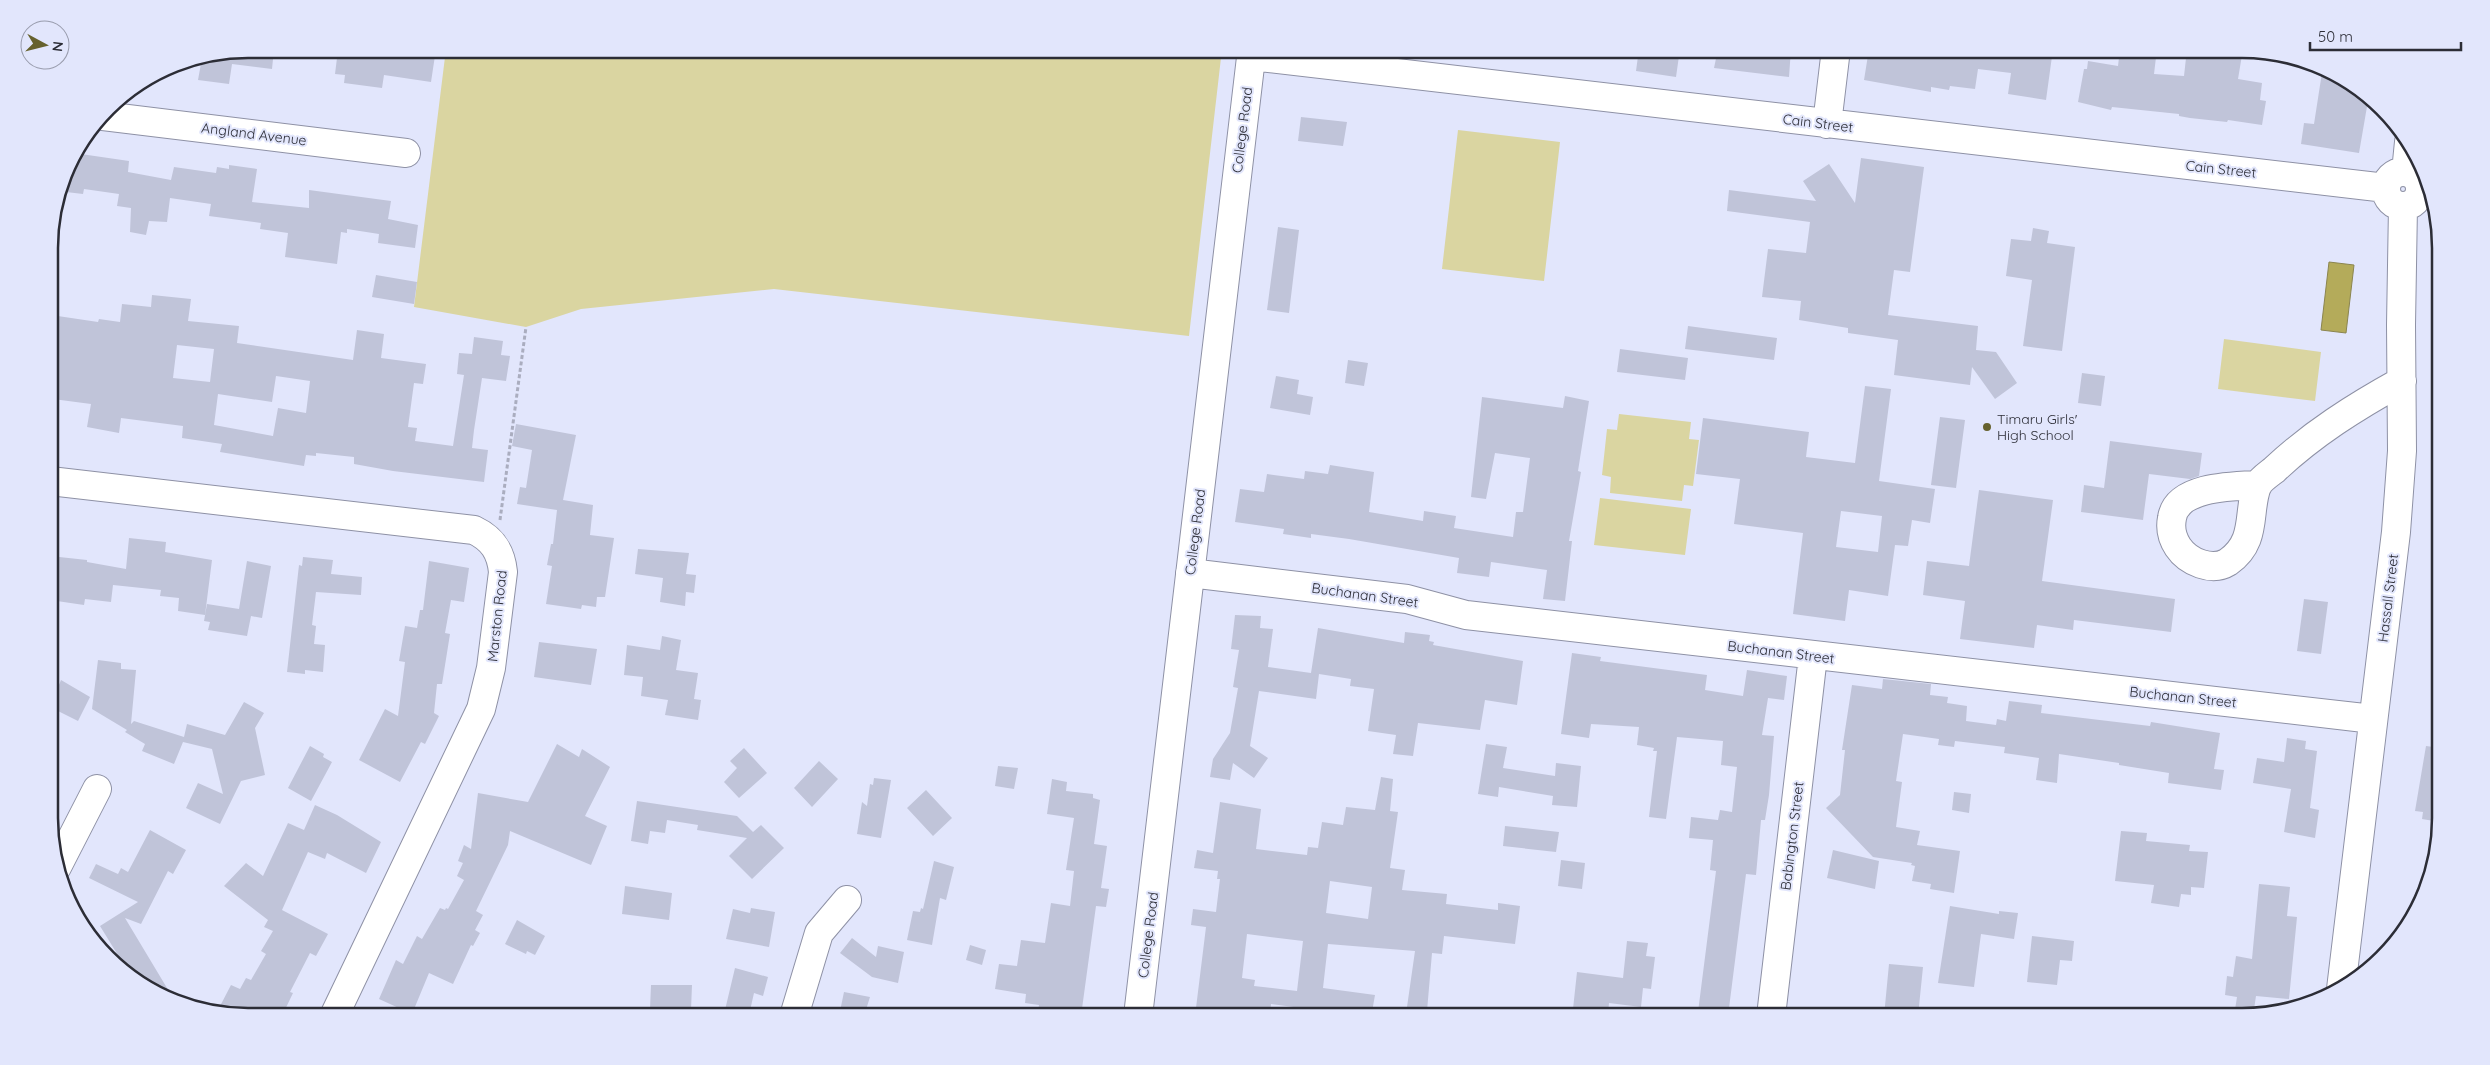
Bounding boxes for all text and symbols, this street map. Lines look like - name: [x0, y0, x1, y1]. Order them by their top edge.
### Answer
- north arrow: [20, 20, 70, 70]
- scale bar: [2310, 20, 2461, 52]
- text: 50 m: [2318, 27, 2353, 46]
- text: N: [48, 40, 67, 53]
- street label: College Road: [1228, 86, 1256, 174]
- street label: Cain Street: [1782, 110, 1854, 136]
- street label: Angland Avenue: [200, 119, 308, 149]
- street label: Cain Street: [2185, 156, 2257, 182]
- place label: Timaru Girls' High School: [1997, 410, 2078, 444]
- marker: Timaru Girls' High School: [1981, 421, 1993, 433]
- street label: College Road: [1181, 488, 1209, 576]
- street label: Hassall Street: [2374, 553, 2402, 643]
- street label: Marston Road: [483, 569, 511, 663]
- street label: Buchanan Street: [1311, 579, 1420, 611]
- street label: Buchanan Street: [1727, 637, 1836, 668]
- street label: Buchanan Street: [2129, 682, 2238, 712]
- street label: Babington Street: [1776, 780, 1808, 891]
- street label: College Road: [1134, 891, 1162, 979]

